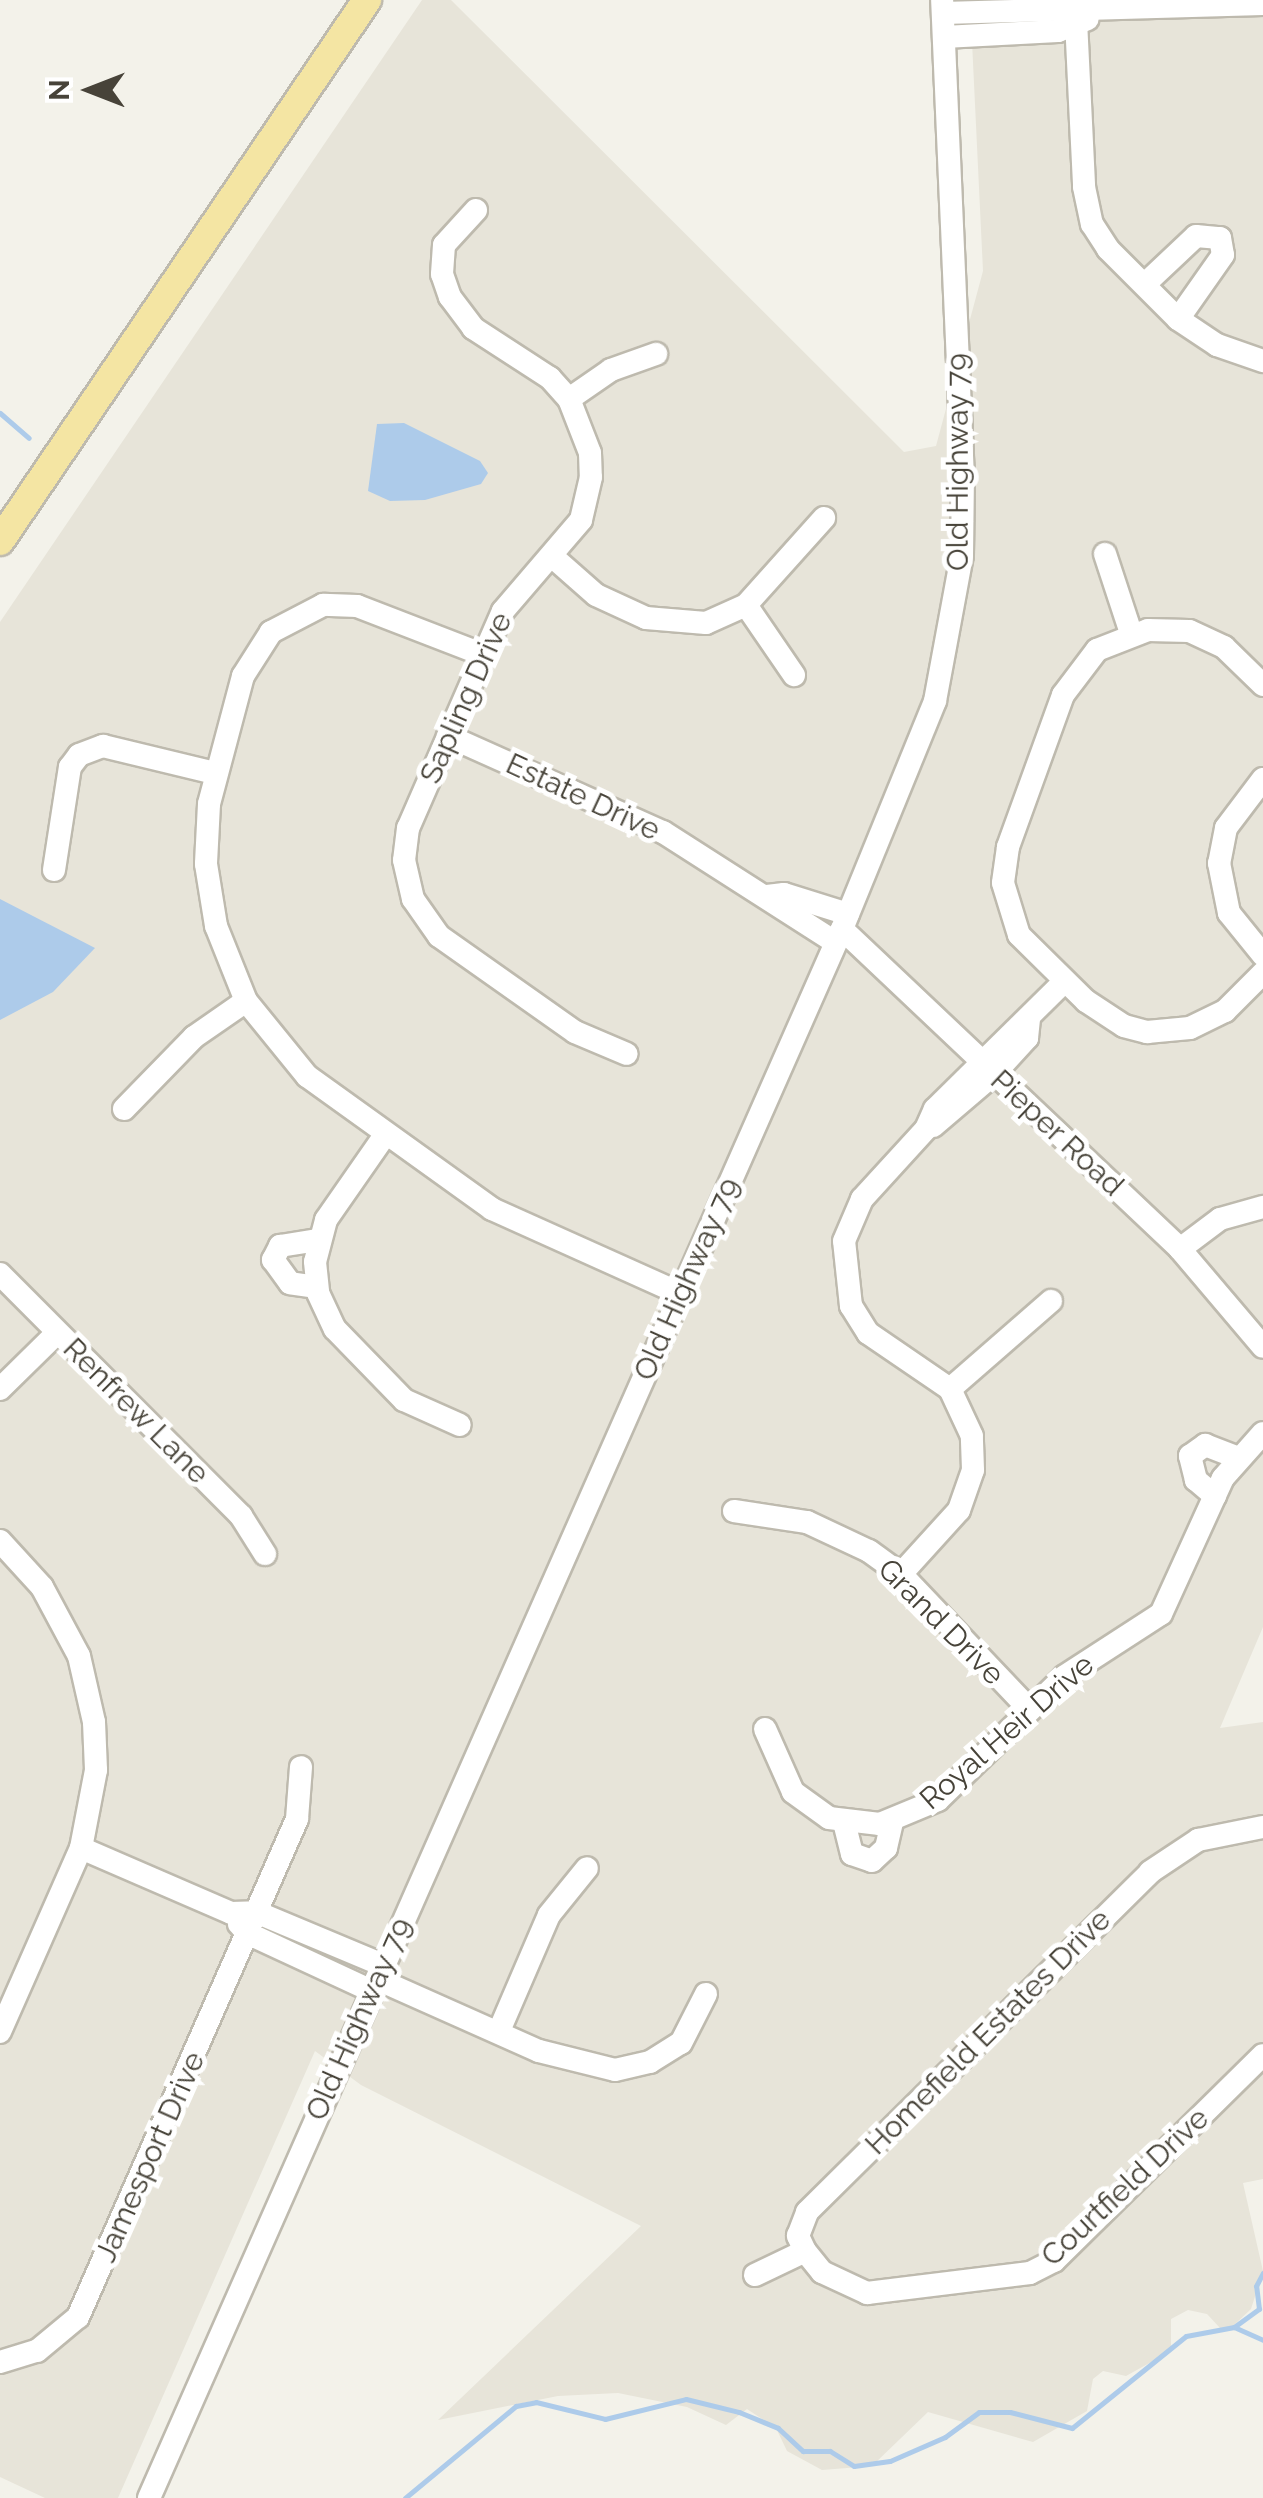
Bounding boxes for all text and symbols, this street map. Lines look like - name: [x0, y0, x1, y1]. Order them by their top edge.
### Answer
- north arrow: [40, 40, 140, 140]
- text: N: [43, 79, 76, 101]
- street label: Old Highway 79: [940, 353, 976, 571]
- street label: Sapling Drive: [412, 607, 520, 789]
- street label: Estate Drive: [500, 746, 666, 848]
- street label: Pieper Road: [983, 1062, 1131, 1204]
- street label: Old Highway 79: [626, 1172, 748, 1386]
- street label: Renfrew Lane: [55, 1330, 217, 1492]
- street label: Grand Drive: [870, 1551, 1012, 1693]
- street label: Royal Heir Drive: [912, 1646, 1102, 1818]
- street label: Homefield Estates Drive: [858, 1902, 1118, 2162]
- street label: Old Highway 79: [298, 1912, 420, 2126]
- street label: Jamesport Drive: [88, 2046, 212, 2268]
- street label: Courtfield Drive: [1034, 2100, 1216, 2274]

